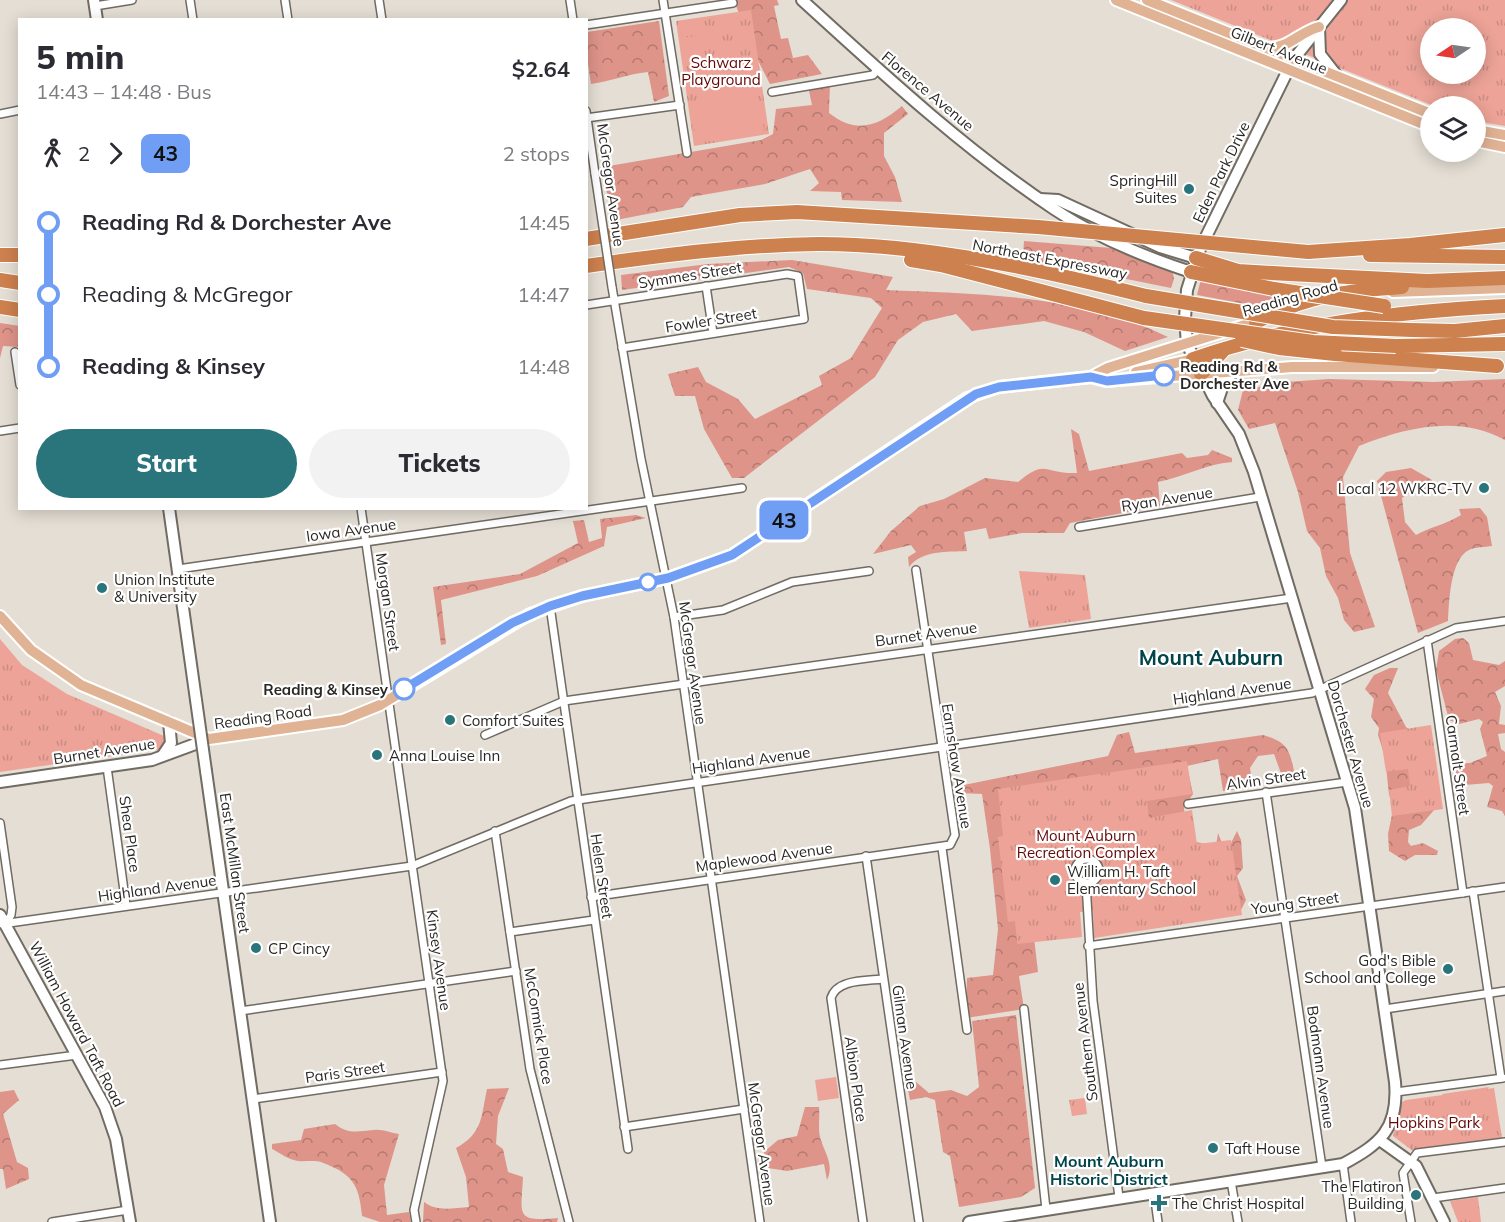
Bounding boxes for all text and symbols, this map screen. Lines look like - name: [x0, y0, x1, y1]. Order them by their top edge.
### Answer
- north arrow: [1420, 18, 1486, 84]
- map controls: [1420, 18, 1486, 162]
- street label: Gilbert Avenue: [1228, 22, 1330, 78]
- text: 5 min: [36, 36, 124, 77]
- street label: Florence Avenue: [878, 47, 978, 135]
- park label: Schwarz Playground: [681, 53, 761, 89]
- text: $2.64: [512, 55, 570, 83]
- text: 14:43 – 14:48 · Bus: [36, 79, 212, 104]
- button: layers: [1420, 96, 1486, 162]
- street label: Eden Park Drive: [1188, 118, 1254, 226]
- street label: McGregor Avenue: [593, 122, 629, 248]
- icon: walk: [36, 137, 69, 170]
- icon: forward: [99, 137, 132, 170]
- text: 43: [153, 140, 178, 166]
- text: 2: [78, 141, 90, 166]
- text: 2 stops: [503, 141, 570, 166]
- place label: SpringHill Suites: [1110, 171, 1177, 207]
- marker: SpringHill Suites: [1182, 182, 1196, 196]
- text: Reading Rd & Dorchester Ave: [82, 208, 391, 236]
- text: 14:45: [517, 210, 570, 235]
- street label: Northeast Expressway: [971, 235, 1129, 283]
- street label: Symmes Street: [637, 257, 743, 293]
- street label: Reading Road: [1240, 275, 1340, 321]
- text: Reading & McGregor: [82, 280, 292, 308]
- text: 14:47: [517, 282, 570, 307]
- street label: Fowler Street: [664, 303, 758, 337]
- text: Reading & Kinsey: [82, 352, 265, 380]
- text: 14:48: [517, 354, 570, 379]
- place label: Reading Rd & Dorchester Ave: [1180, 357, 1289, 393]
- marker: Reading Rd & Dorchester Ave: [1153, 364, 1175, 386]
- button: Start: [36, 429, 297, 498]
- button: Tickets: [309, 429, 570, 498]
- place label: Local 12 WKRC-TV: [1338, 479, 1473, 498]
- marker: Local 12 WKRC-TV: [1477, 481, 1491, 495]
- street label: Ryan Avenue: [1120, 482, 1214, 516]
- line badge: 43: [757, 500, 811, 540]
- text: 43: [771, 507, 797, 533]
- street label: Iowa Avenue: [305, 514, 397, 546]
- street label: Morgan Street: [372, 552, 404, 652]
- place label: Union Institute & University: [114, 570, 215, 606]
- unlabelled marker: [639, 573, 657, 591]
- marker: Union Institute & University: [95, 581, 109, 595]
- street label: McGregor Avenue: [675, 600, 711, 726]
- street label: Burnet Avenue: [874, 617, 978, 651]
- district label: Mount Auburn: [1139, 644, 1283, 670]
- street label: Highland Avenue: [1172, 673, 1292, 709]
- marker: Reading & Kinsey: [393, 678, 415, 700]
- street label: Dorchester Avenue: [1324, 678, 1378, 810]
- place label: Reading & Kinsey: [263, 680, 389, 699]
- street label: Reading Road: [213, 701, 313, 733]
- street label: Earnshaw Avenue: [938, 702, 976, 830]
- place label: Comfort Suites: [462, 711, 564, 730]
- marker: Comfort Suites: [443, 713, 457, 727]
- street label: Carmalt Street: [1442, 714, 1474, 816]
- street label: Burnet Avenue: [52, 734, 156, 768]
- street label: Highland Avenue: [691, 742, 811, 778]
- place label: Anna Louise Inn: [389, 746, 500, 765]
- marker: Anna Louise Inn: [370, 748, 384, 762]
- street label: Alvin Street: [1225, 764, 1307, 794]
- street label: East McMillan Street: [216, 792, 254, 934]
- street label: Shea Place: [115, 795, 145, 873]
- park label: Mount Auburn Recreation Complex: [1017, 826, 1155, 862]
- street label: Helen Street: [587, 832, 617, 920]
- street label: Maplewood Avenue: [694, 838, 834, 876]
- place label: William H. Taft Elementary School: [1067, 862, 1196, 898]
- street label: Highland Avenue: [97, 870, 217, 906]
- marker: William H. Taft Elementary School: [1048, 873, 1062, 887]
- street label: Young Street: [1249, 887, 1340, 919]
- street label: Kinsey Avenue: [423, 908, 455, 1012]
- street label: William Howard Taft Road: [25, 938, 129, 1110]
- place label: CP Cincy: [268, 939, 330, 958]
- marker: CP Cincy: [249, 941, 263, 955]
- place label: God's Bible School and College: [1304, 951, 1436, 987]
- marker: God's Bible School and College: [1441, 962, 1455, 976]
- street label: McCormick Place: [520, 966, 558, 1086]
- street label: Southern Avenue: [1068, 982, 1102, 1102]
- street label: Gilman Avenue: [888, 984, 922, 1090]
- street label: Bodmann Avenue: [1303, 1004, 1339, 1130]
- street label: Albion Place: [841, 1035, 871, 1123]
- street label: Paris Street: [304, 1057, 386, 1087]
- street label: McGregor Avenue: [744, 1081, 780, 1207]
- park label: Hopkins Park: [1388, 1113, 1480, 1132]
- place label: Taft House: [1225, 1139, 1300, 1158]
- marker: Taft House: [1206, 1141, 1220, 1155]
- district label: Mount Auburn Historic District: [1050, 1151, 1168, 1189]
- place label: The Flatiron Building: [1322, 1177, 1404, 1213]
- marker: The Flatiron Building: [1409, 1188, 1423, 1202]
- marker: The Christ Hospital: [1150, 1194, 1168, 1212]
- place label: The Christ Hospital: [1172, 1194, 1304, 1213]

